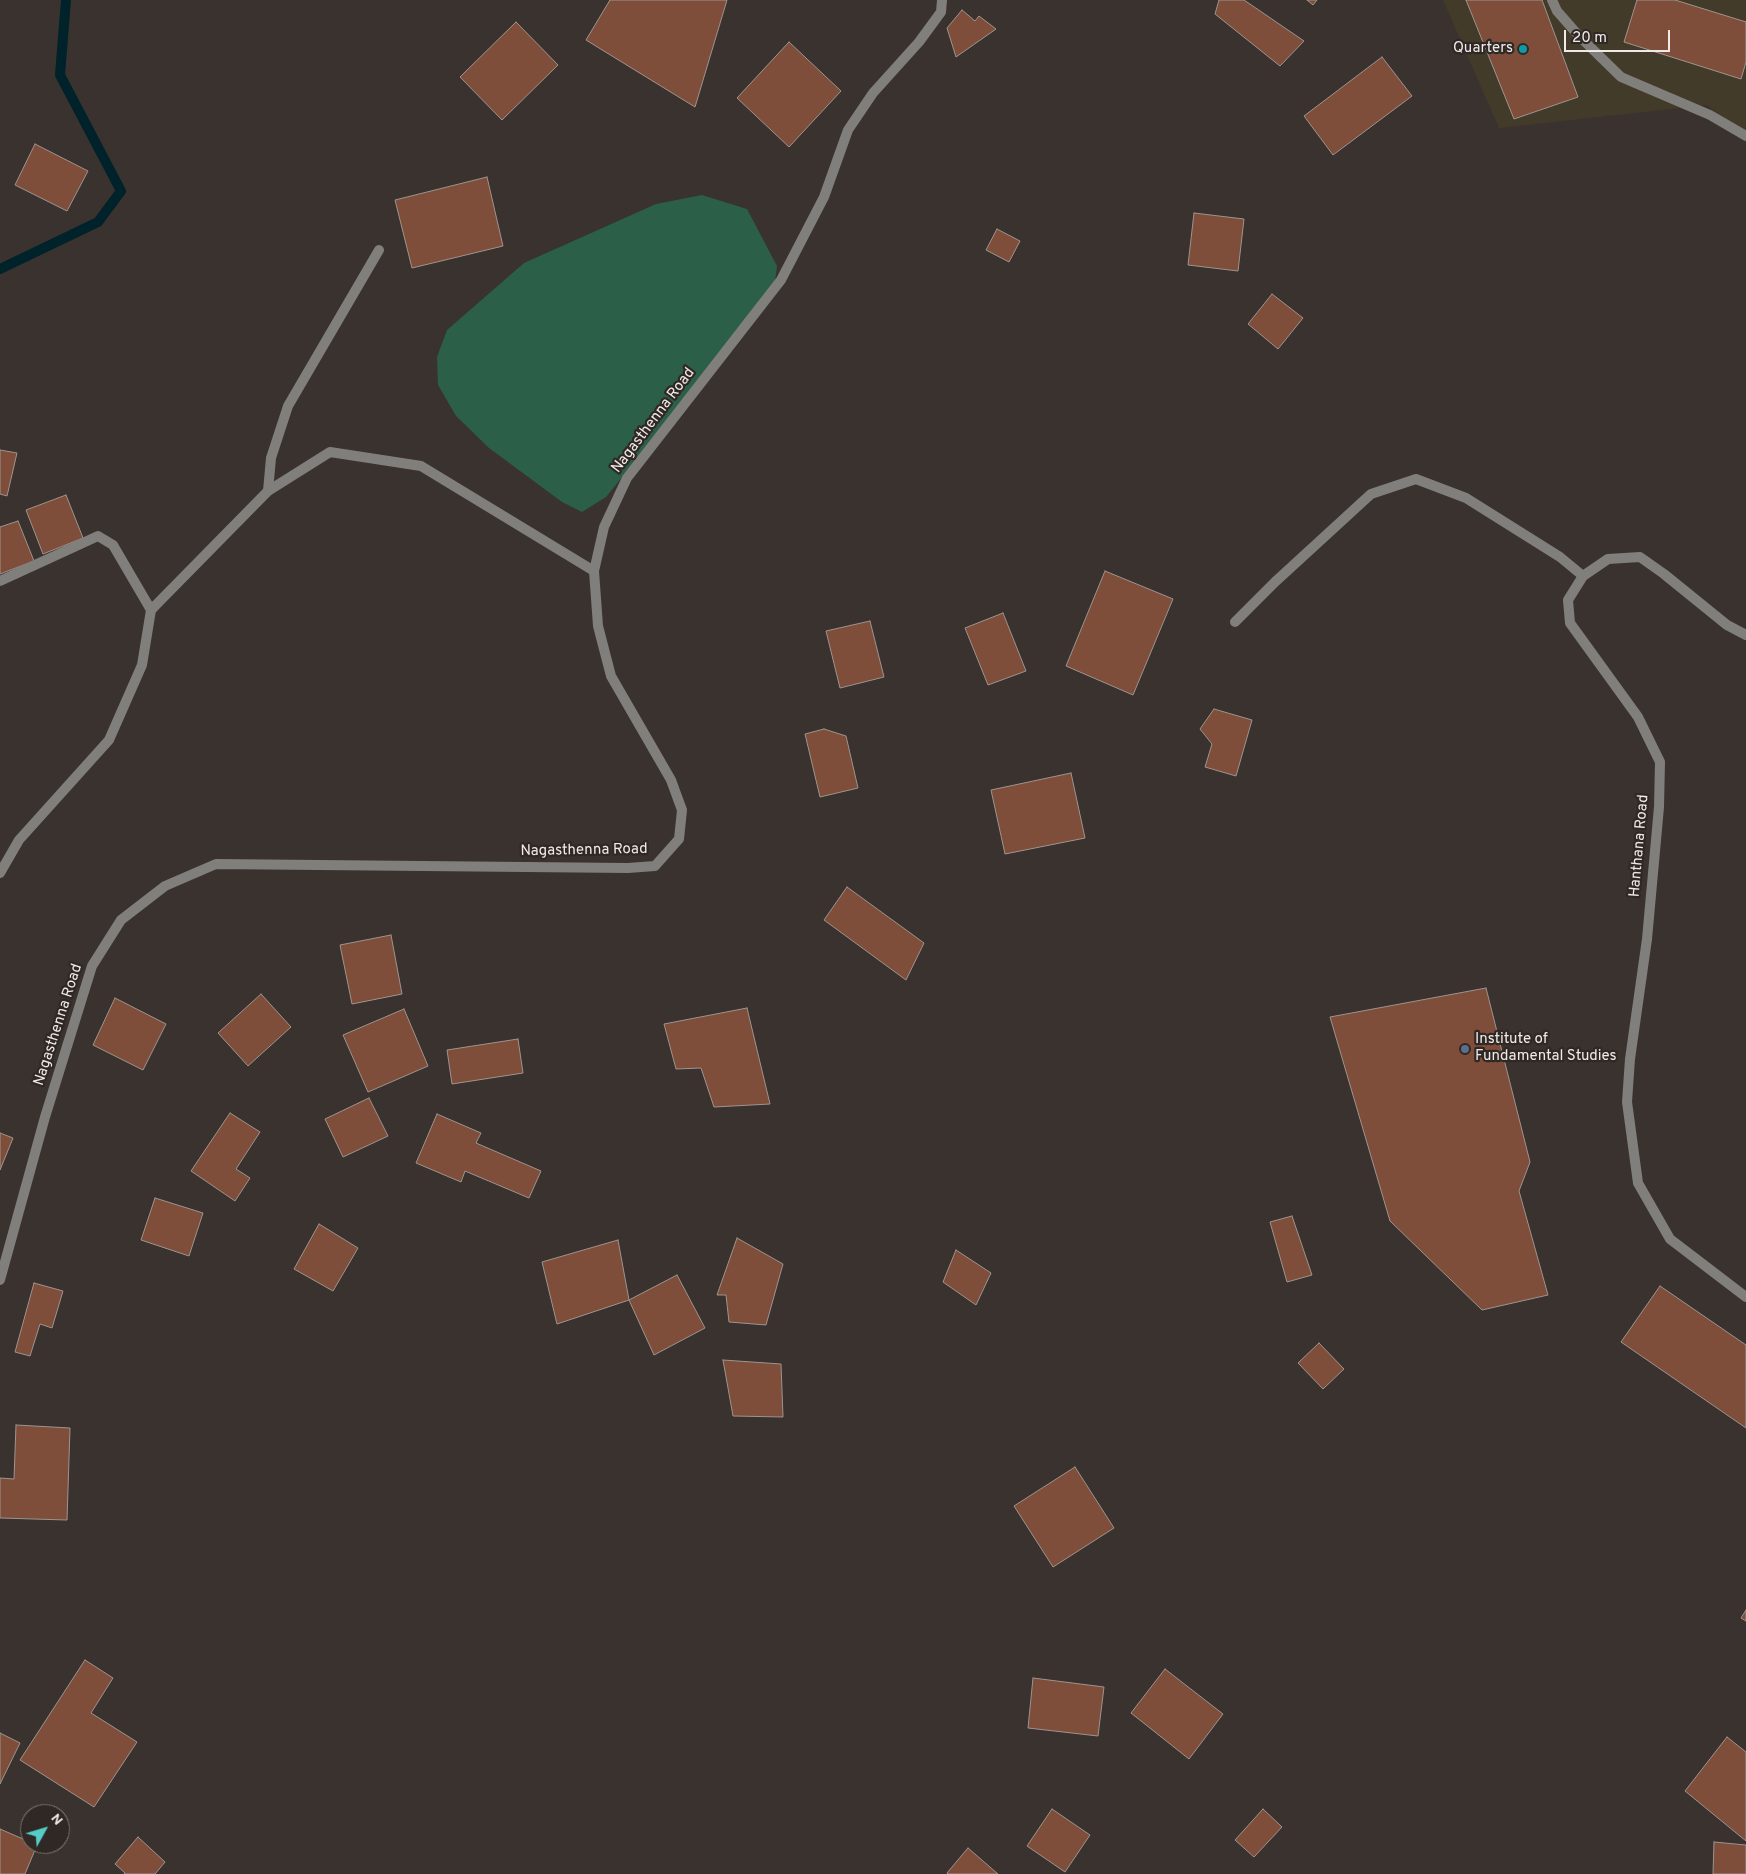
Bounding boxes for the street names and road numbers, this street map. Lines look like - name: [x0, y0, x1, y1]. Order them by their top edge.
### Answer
- street label: Nagasthenna Road: [609, 365, 699, 477]
- street label: Hanthana Road: [1627, 794, 1653, 898]
- street label: Nagasthenna Road: [520, 841, 648, 861]
- street label: Nagasthenna Road: [31, 962, 87, 1088]

